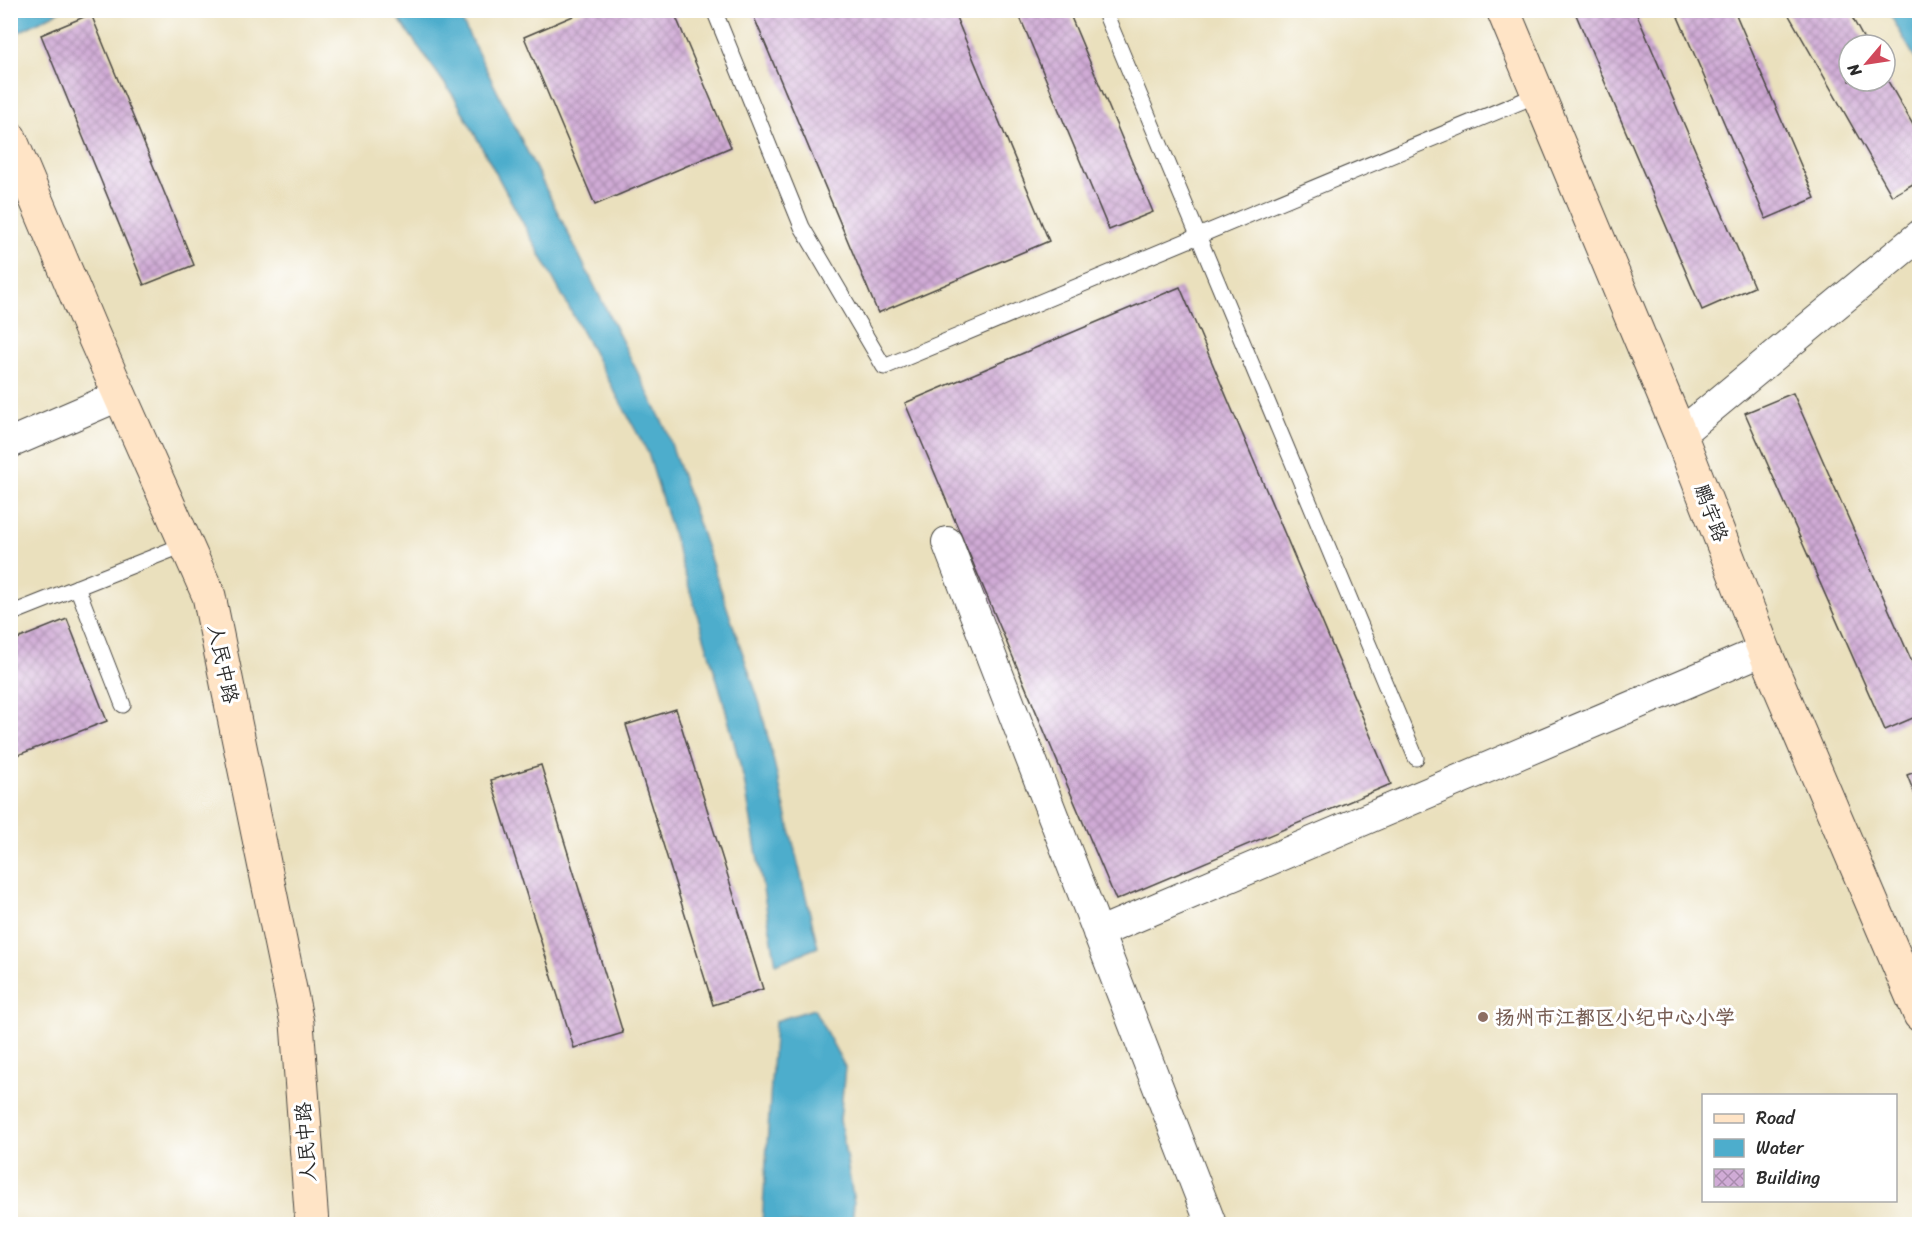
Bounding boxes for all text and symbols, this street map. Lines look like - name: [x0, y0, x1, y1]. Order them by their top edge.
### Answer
- north arrow: [1837, 33, 1897, 93]
- text: N: [1839, 57, 1870, 83]
- street label: 鹏宇路: [1684, 479, 1738, 548]
- street label: 人民中路: [198, 621, 249, 708]
- place label: 扬州市江都区小纪中心小学: [1495, 1000, 1735, 1035]
- marker: 扬州市江都区小纪中心小学: [1476, 1010, 1490, 1024]
- legend: [1702, 1094, 1897, 1202]
- street label: 人民中路: [286, 1100, 326, 1183]
- text: Road: [1756, 1102, 1796, 1134]
- text: Water: [1756, 1132, 1805, 1164]
- text: Building: [1756, 1162, 1820, 1194]

